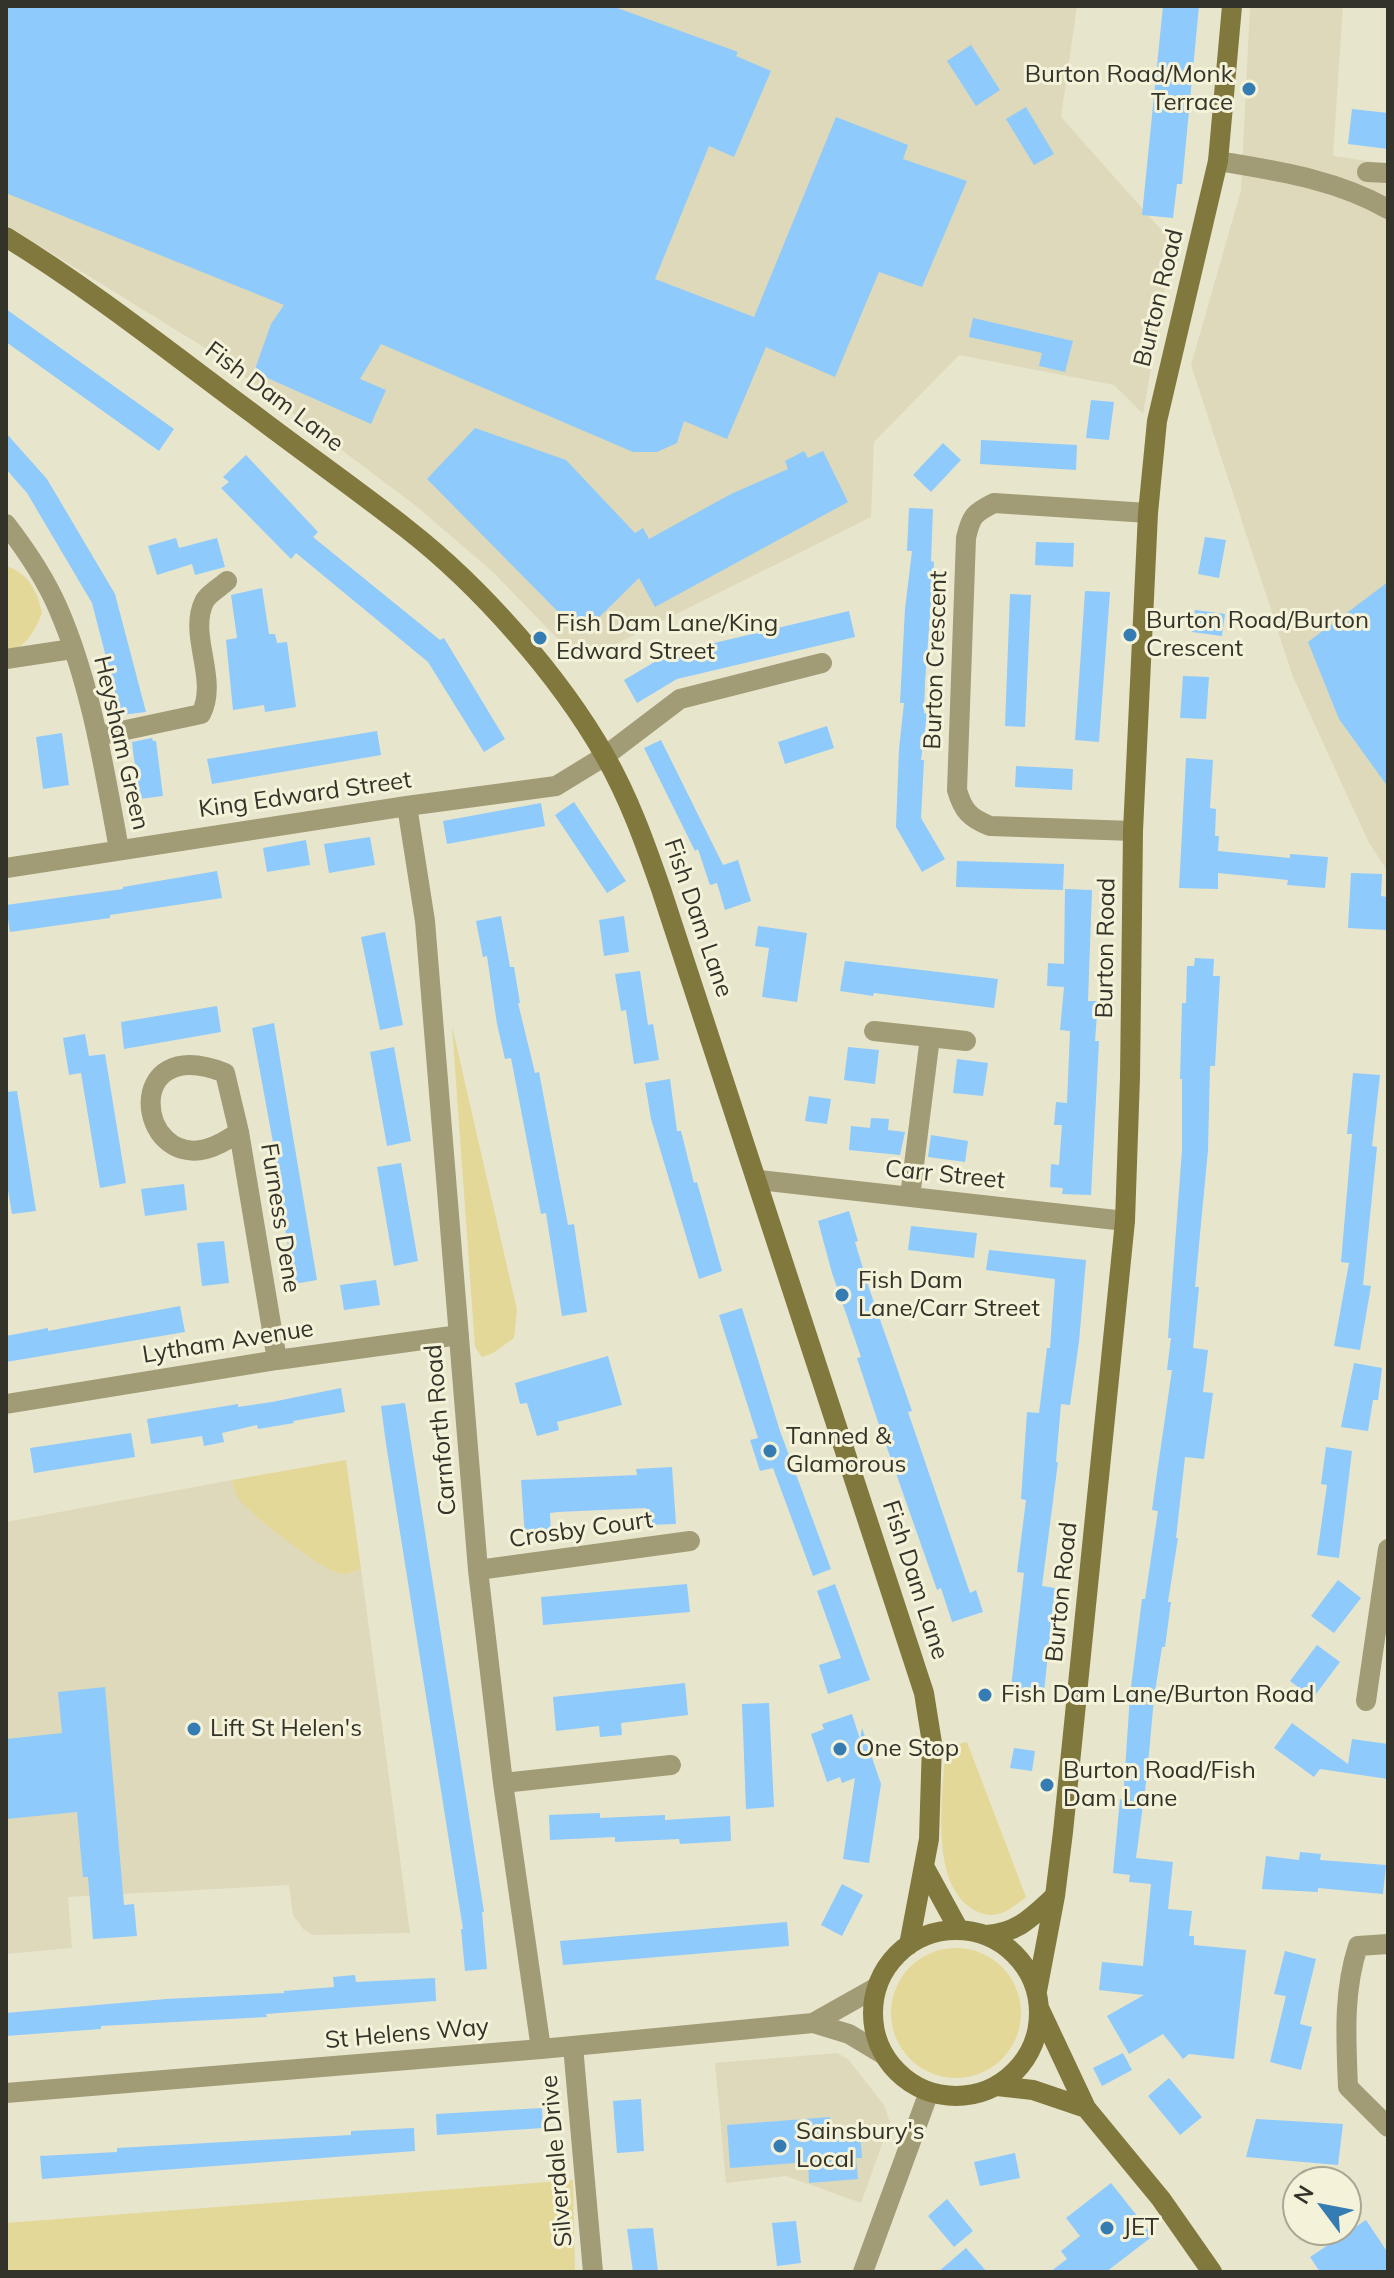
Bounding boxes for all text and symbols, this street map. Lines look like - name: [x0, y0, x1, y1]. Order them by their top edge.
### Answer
- place label: Burton Road/Monk Terrace: [1025, 61, 1233, 117]
- marker: Burton Road/Monk Terrace: [1240, 80, 1258, 98]
- street label: Burton Road: [1128, 226, 1190, 370]
- street label: Fish Dam Lane: [199, 336, 349, 458]
- street label: Burton Crescent: [918, 570, 954, 750]
- place label: Burton Road/Burton Crescent: [1146, 607, 1369, 663]
- place label: Fish Dam Lane/King Edward Street: [556, 610, 778, 666]
- marker: Burton Road/Burton Crescent: [1121, 626, 1139, 644]
- marker: Fish Dam Lane/King Edward Street: [531, 629, 549, 647]
- street label: Heysham Green: [87, 653, 155, 833]
- street label: King Edward Street: [197, 766, 413, 824]
- street label: Fish Dam Lane: [657, 835, 739, 1001]
- street label: Burton Road: [1090, 877, 1122, 1019]
- street label: Furness Dene: [254, 1141, 306, 1295]
- street label: Carr Street: [884, 1154, 1006, 1196]
- place label: Fish Dam Lane/Carr Street: [858, 1267, 1040, 1323]
- marker: Fish Dam Lane/Carr Street: [833, 1286, 851, 1304]
- street label: Lytham Avenue: [140, 1314, 316, 1370]
- street label: Carnforth Road: [419, 1343, 463, 1517]
- place label: Tanned & Glamorous: [786, 1423, 906, 1479]
- marker: Tanned & Glamorous: [761, 1442, 779, 1460]
- street label: Fish Dam Lane: [876, 1497, 954, 1663]
- street label: Crosby Court: [507, 1506, 655, 1554]
- street label: Burton Road: [1040, 1521, 1084, 1663]
- place label: Fish Dam Lane/Burton Road: [1001, 1681, 1314, 1709]
- marker: Fish Dam Lane/Burton Road: [976, 1686, 994, 1704]
- place label: Lift St Helen's: [210, 1715, 362, 1743]
- marker: Lift St Helen's: [185, 1720, 203, 1738]
- place label: One Stop: [856, 1735, 959, 1763]
- marker: One Stop: [831, 1740, 849, 1758]
- place label: Burton Road/Fish Dam Lane: [1063, 1757, 1256, 1813]
- marker: Burton Road/Fish Dam Lane: [1038, 1776, 1056, 1794]
- street label: St Helens Way: [324, 2012, 490, 2056]
- street label: Silverdale Drive: [535, 2074, 579, 2248]
- place label: Sainsbury's Local: [796, 2118, 925, 2174]
- marker: Sainsbury's Local: [771, 2137, 789, 2155]
- north arrow: [1282, 2166, 1362, 2246]
- text: N: [1287, 2180, 1320, 2209]
- place label: JET: [1123, 2214, 1159, 2242]
- marker: JET: [1098, 2219, 1116, 2237]

